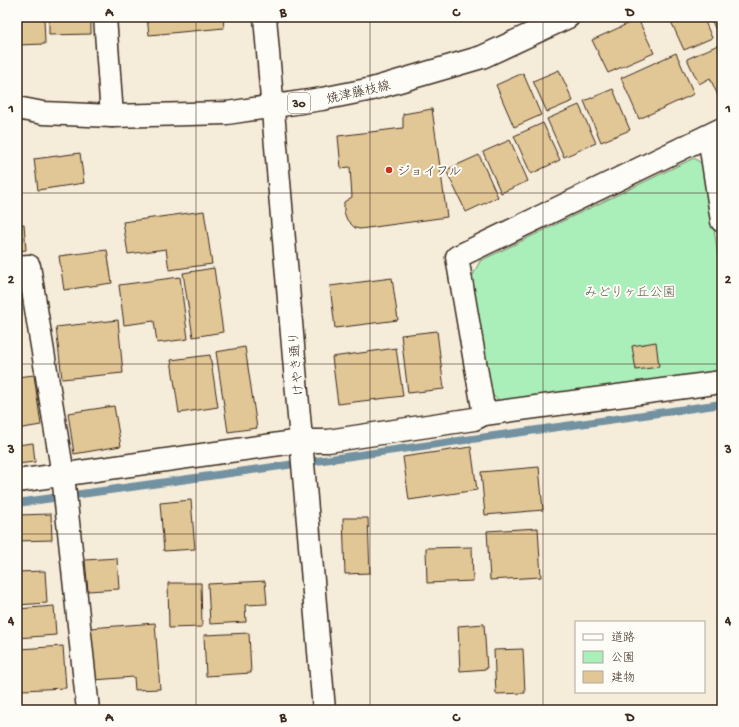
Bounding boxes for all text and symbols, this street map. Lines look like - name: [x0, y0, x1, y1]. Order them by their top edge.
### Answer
- text: A: [104, 6, 114, 21]
- text: B: [279, 6, 288, 21]
- text: C: [451, 6, 461, 21]
- text: D: [625, 6, 635, 21]
- street label: 焼津藤枝線: [325, 78, 393, 108]
- road number: 30: [288, 93, 310, 113]
- text: 1: [7, 102, 14, 117]
- text: 1: [724, 102, 731, 117]
- marker: ジョイフル: [384, 165, 394, 175]
- place label: ジョイフル: [397, 165, 461, 180]
- text: 2: [8, 273, 15, 288]
- text: 2: [725, 273, 732, 288]
- park label: みどりヶ丘公園: [584, 285, 676, 301]
- street label: けやき通り: [286, 331, 308, 397]
- text: 3: [7, 443, 15, 458]
- text: 3: [724, 443, 732, 458]
- text: 4: [7, 614, 15, 629]
- text: 4: [724, 614, 732, 629]
- legend: [575, 621, 705, 693]
- text: 道路: [611, 631, 635, 646]
- text: 公園: [611, 651, 635, 666]
- text: 建物: [611, 671, 635, 686]
- text: A: [104, 711, 114, 726]
- text: B: [279, 711, 288, 726]
- text: C: [451, 711, 461, 726]
- text: D: [625, 711, 635, 726]

